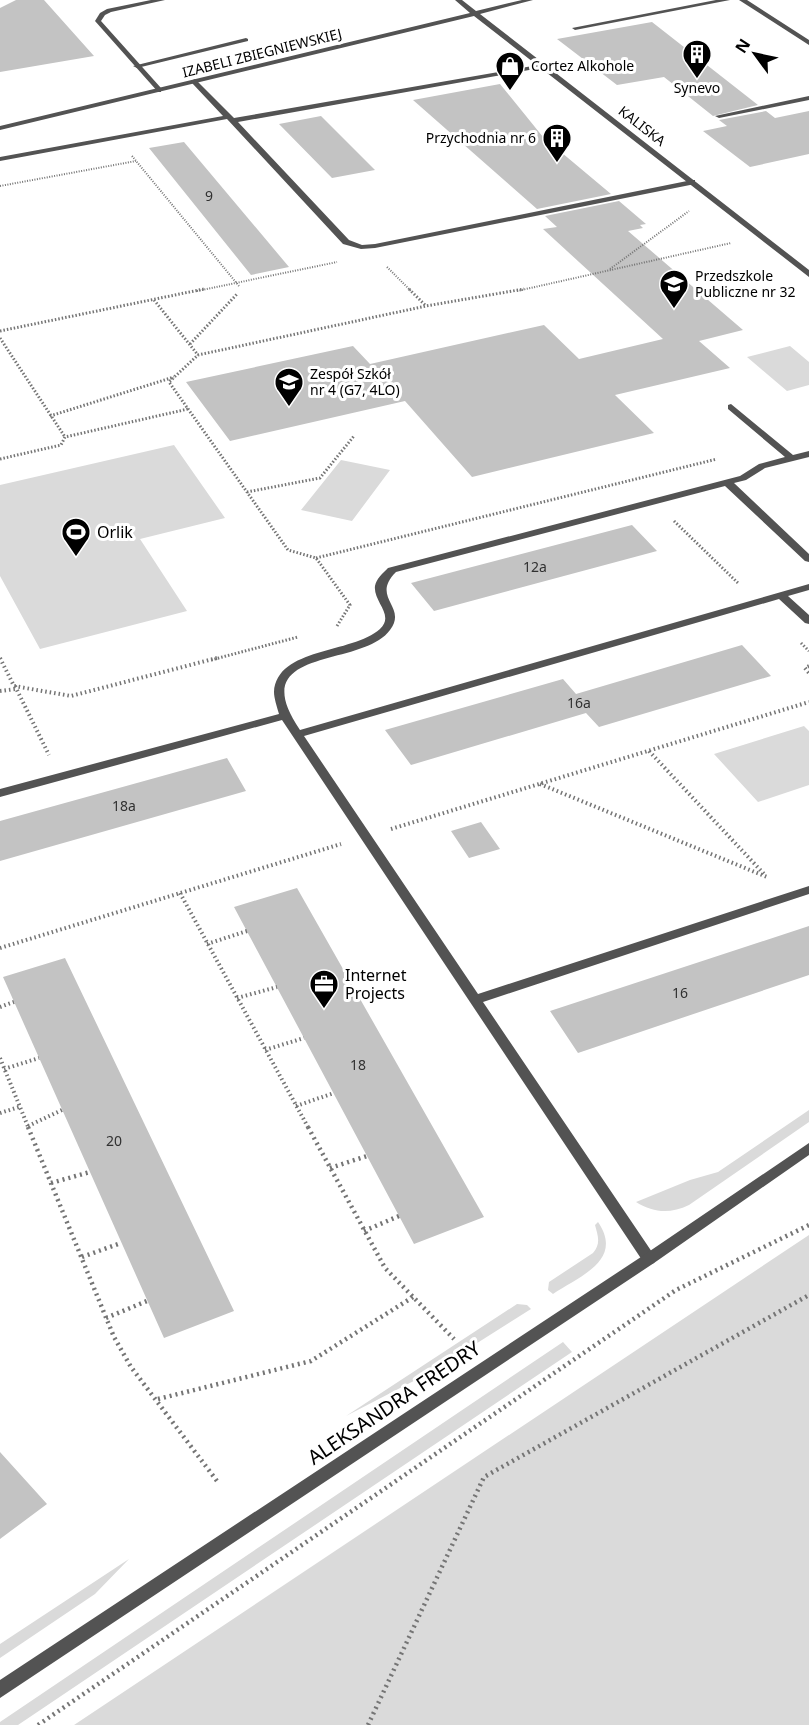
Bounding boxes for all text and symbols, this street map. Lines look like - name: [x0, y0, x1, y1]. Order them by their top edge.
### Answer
- street label: IZABELI ZBIEGNIEWSKIEJ: [180, 23, 344, 82]
- north arrow: [725, 24, 785, 84]
- text: N: [730, 34, 755, 57]
- building icon: Synevo: [681, 38, 713, 80]
- shop icon: Cortez Alkohole: [494, 50, 526, 92]
- place label: Cortez Alkohole: [531, 56, 634, 75]
- place label: Synevo: [674, 78, 720, 97]
- street label: KALISKA: [615, 101, 670, 150]
- building icon: Przychodnia nr 6: [541, 122, 573, 164]
- place label: Przychodnia nr 6: [426, 128, 536, 147]
- house number: 9: [205, 186, 213, 205]
- place label: Przedszkole Publiczne nr 32: [695, 266, 796, 301]
- school or university icon: Przedszkole Publiczne nr 32: [658, 268, 690, 310]
- place label: Zespół Szkół nr 4 (G7, 4LO): [310, 364, 400, 399]
- school or university icon: Zespół Szkół nr 4 (G7, 4LO): [273, 366, 305, 408]
- sports icon: Orlik: [60, 516, 92, 558]
- place label: Orlik: [97, 521, 133, 543]
- house number: 12a: [523, 557, 547, 576]
- house number: 16a: [567, 693, 591, 712]
- house number: 18a: [112, 796, 136, 815]
- place label: Internet Projects: [345, 964, 407, 1004]
- office icon: Internet Projects: [308, 968, 340, 1010]
- house number: 16: [672, 983, 688, 1002]
- house number: 18: [350, 1055, 366, 1074]
- house number: 20: [106, 1131, 122, 1150]
- street label: ALEKSANDRA FREDRY: [302, 1334, 486, 1471]

